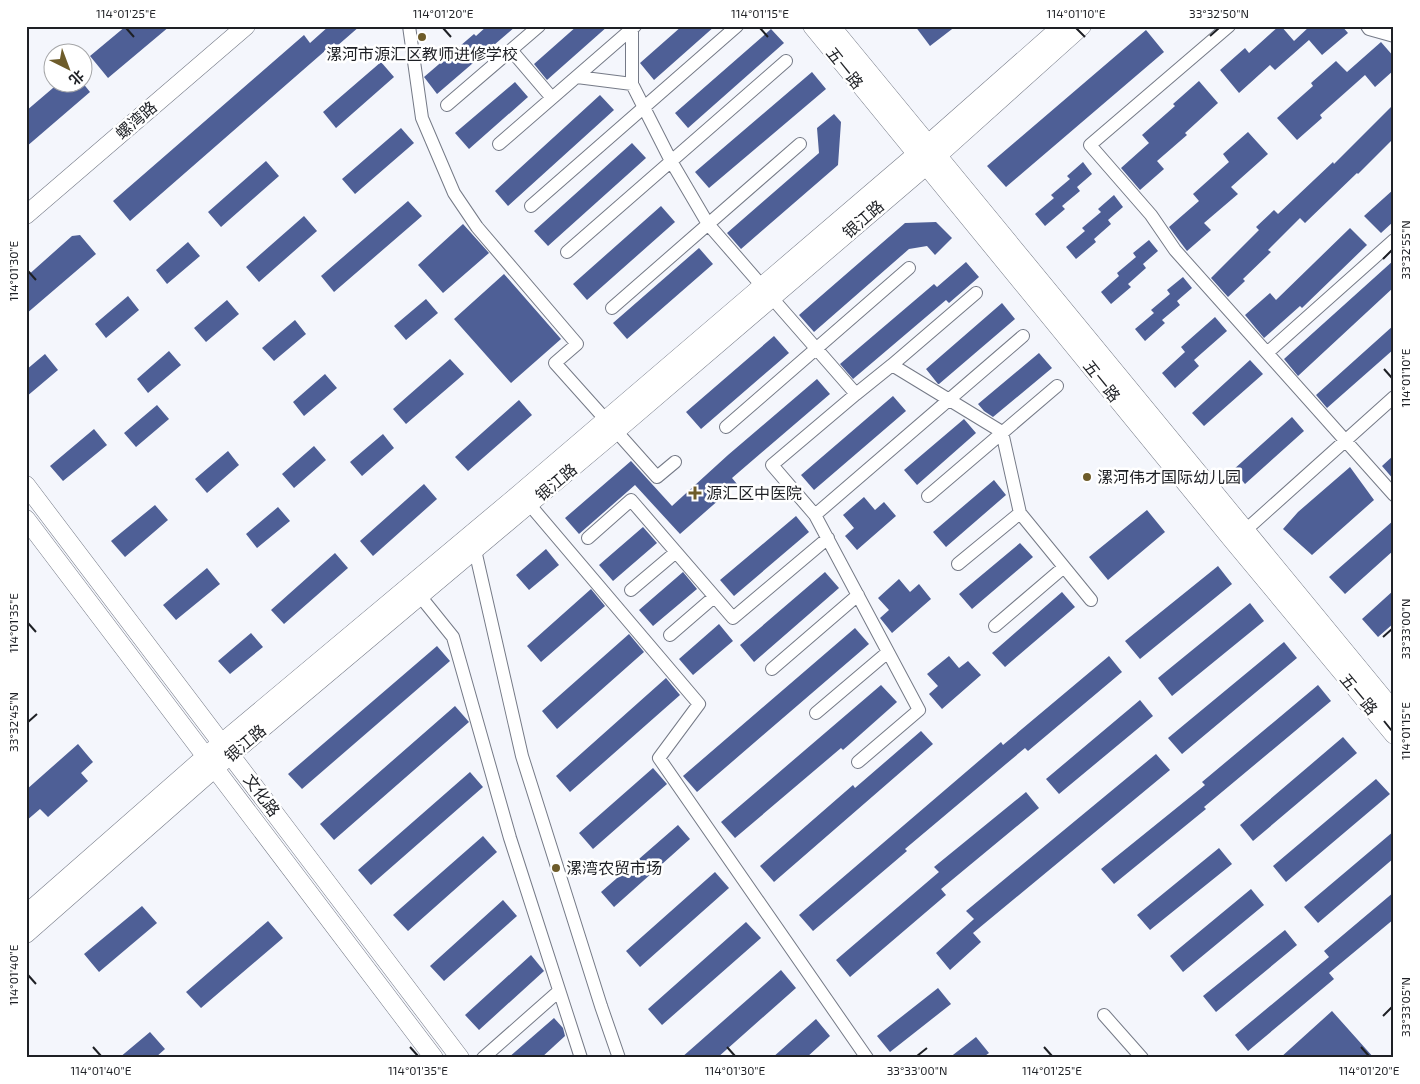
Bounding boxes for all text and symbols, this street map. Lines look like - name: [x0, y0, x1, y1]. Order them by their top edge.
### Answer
- text: 114°01'25"E: [96, 6, 156, 20]
- text: 114°01'20"E: [413, 6, 474, 20]
- text: 114°01'15"E: [731, 6, 789, 20]
- text: 114°01'10"E: [1047, 6, 1106, 20]
- text: 33°32'50"N: [1189, 6, 1249, 20]
- marker: 漯河市源汇区教师进修学校: [416, 31, 428, 43]
- north arrow: [42, 42, 92, 92]
- street label: 五一路: [823, 43, 868, 92]
- place label: 漯河市源汇区教师进修学校: [326, 44, 518, 63]
- text: 北: [66, 67, 88, 89]
- street label: 螺湾路: [111, 97, 160, 143]
- street label: 银江路: [838, 196, 887, 242]
- text: 33°32'55"N: [1398, 220, 1412, 280]
- text: 114°01'30"E: [6, 240, 20, 301]
- text: 114°01'10"E: [1398, 348, 1412, 407]
- street label: 五一路: [1080, 356, 1125, 405]
- street label: 银江路: [531, 459, 580, 504]
- place label: 漯河伟才国际幼儿园: [1097, 467, 1241, 486]
- marker: 漯河伟才国际幼儿园: [1081, 471, 1093, 483]
- place label: 源汇区中医院: [706, 483, 802, 502]
- marker: 源汇区中医院: [688, 486, 702, 500]
- text: 114°01'35"E: [6, 593, 20, 653]
- text: 33°33'00"N: [1398, 599, 1412, 659]
- street label: 五一路: [1337, 669, 1382, 718]
- text: 33°32'45"N: [6, 692, 20, 752]
- text: 114°01'15"E: [1398, 702, 1412, 760]
- street label: 银江路: [220, 720, 269, 765]
- street label: 文化路: [240, 770, 284, 820]
- place label: 漯湾农贸市场: [566, 858, 662, 877]
- marker: 漯湾农贸市场: [550, 862, 562, 874]
- text: 114°01'40"E: [6, 944, 20, 1006]
- text: 33°33'05"N: [1398, 977, 1412, 1037]
- text: 114°01'40"E: [70, 1063, 132, 1077]
- text: 114°01'35"E: [388, 1063, 448, 1077]
- text: 114°01'30"E: [705, 1063, 766, 1077]
- text: 33°33'00"N: [887, 1063, 947, 1077]
- text: 114°01'25"E: [1022, 1063, 1082, 1077]
- text: 114°01'20"E: [1339, 1063, 1400, 1077]

